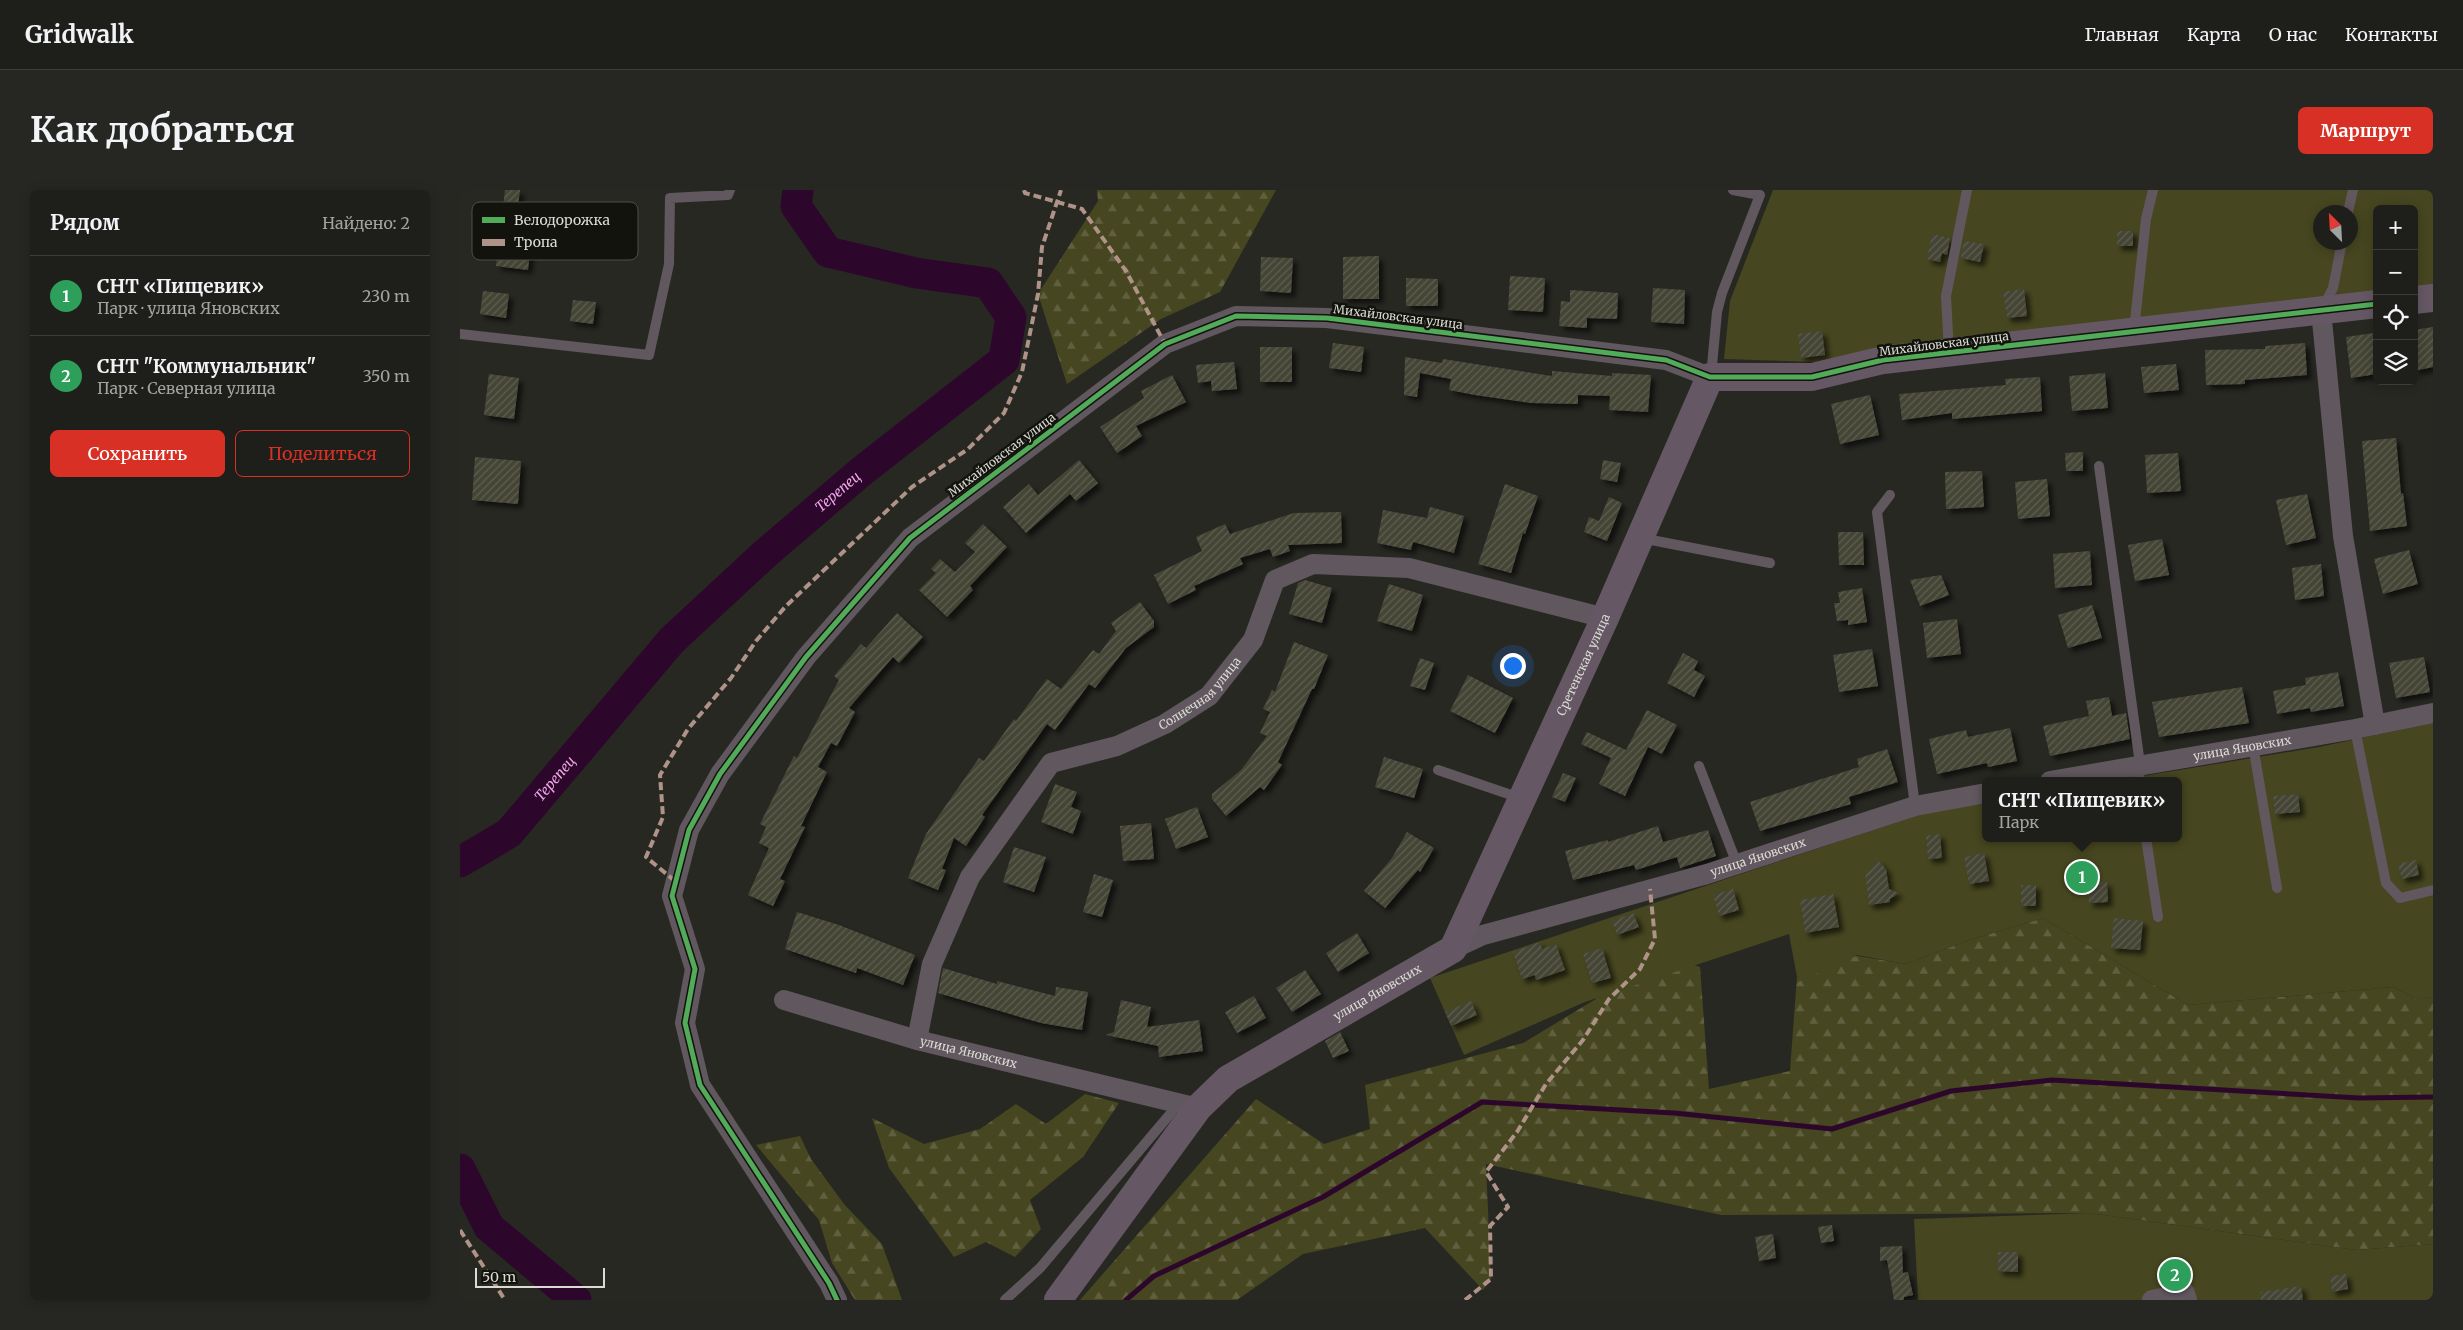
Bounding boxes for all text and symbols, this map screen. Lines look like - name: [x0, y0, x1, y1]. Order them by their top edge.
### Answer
- text: Gridwalk: [25, 19, 134, 50]
- text: Главная: [2084, 23, 2159, 46]
- text: Карта: [2187, 23, 2241, 46]
- text: О нас: [2269, 23, 2317, 46]
- text: Контакты: [2345, 23, 2438, 46]
- button: Маршрут: [2298, 107, 2433, 154]
- text: Как добраться: [30, 108, 295, 152]
- legend: [472, 202, 638, 260]
- north arrow: [2313, 205, 2358, 250]
- map controls: [2373, 205, 2418, 385]
- button: +: [2373, 205, 2418, 250]
- text: Рядом: [50, 209, 120, 236]
- text: Велодорожка: [514, 211, 610, 229]
- text: Найдено: 2: [322, 213, 410, 233]
- text: Тропа: [514, 233, 558, 251]
- button: −: [2373, 250, 2418, 295]
- text: СНТ «Пищевик»: [97, 274, 264, 298]
- text: 1: [62, 286, 70, 306]
- text: 230 m: [362, 286, 410, 306]
- button: locate: [2373, 295, 2418, 340]
- text: Парк · улица Яновских: [97, 298, 280, 318]
- street label: Михайловская улица: [1332, 301, 1464, 332]
- street label: Михайловская улица: [1878, 328, 2010, 359]
- button: layers: [2373, 340, 2418, 385]
- text: СНТ "Коммунальник": [97, 354, 316, 378]
- text: 2: [61, 366, 71, 386]
- text: 350 m: [363, 366, 410, 386]
- text: Парк · Северная улица: [97, 378, 276, 398]
- street label: Михайловская улица: [945, 409, 1059, 500]
- button: Сохранить: [50, 430, 225, 477]
- button: Поделиться: [235, 430, 410, 477]
- water label: Терепец: [811, 467, 864, 516]
- street label: Сретенская улица: [1553, 611, 1613, 718]
- street label: Солнечная улица: [1156, 653, 1244, 733]
- your location: [1500, 653, 1526, 679]
- street label: улица Яновских: [2192, 732, 2293, 763]
- water label: Терепец: [531, 752, 579, 805]
- popup: [1982, 777, 2182, 842]
- text: СНТ «Пищевик»: [1998, 788, 2166, 812]
- text: Парк: [1998, 812, 2039, 832]
- street label: улица Яновских: [1708, 834, 1808, 879]
- pin: 1: [2066, 858, 2098, 896]
- street label: улица Яновских: [1330, 960, 1425, 1024]
- street label: улица Яновских: [919, 1033, 1020, 1071]
- pin: 2: [2159, 1256, 2191, 1294]
- scale bar: [475, 1265, 605, 1288]
- text: 50 m: [482, 1268, 516, 1286]

